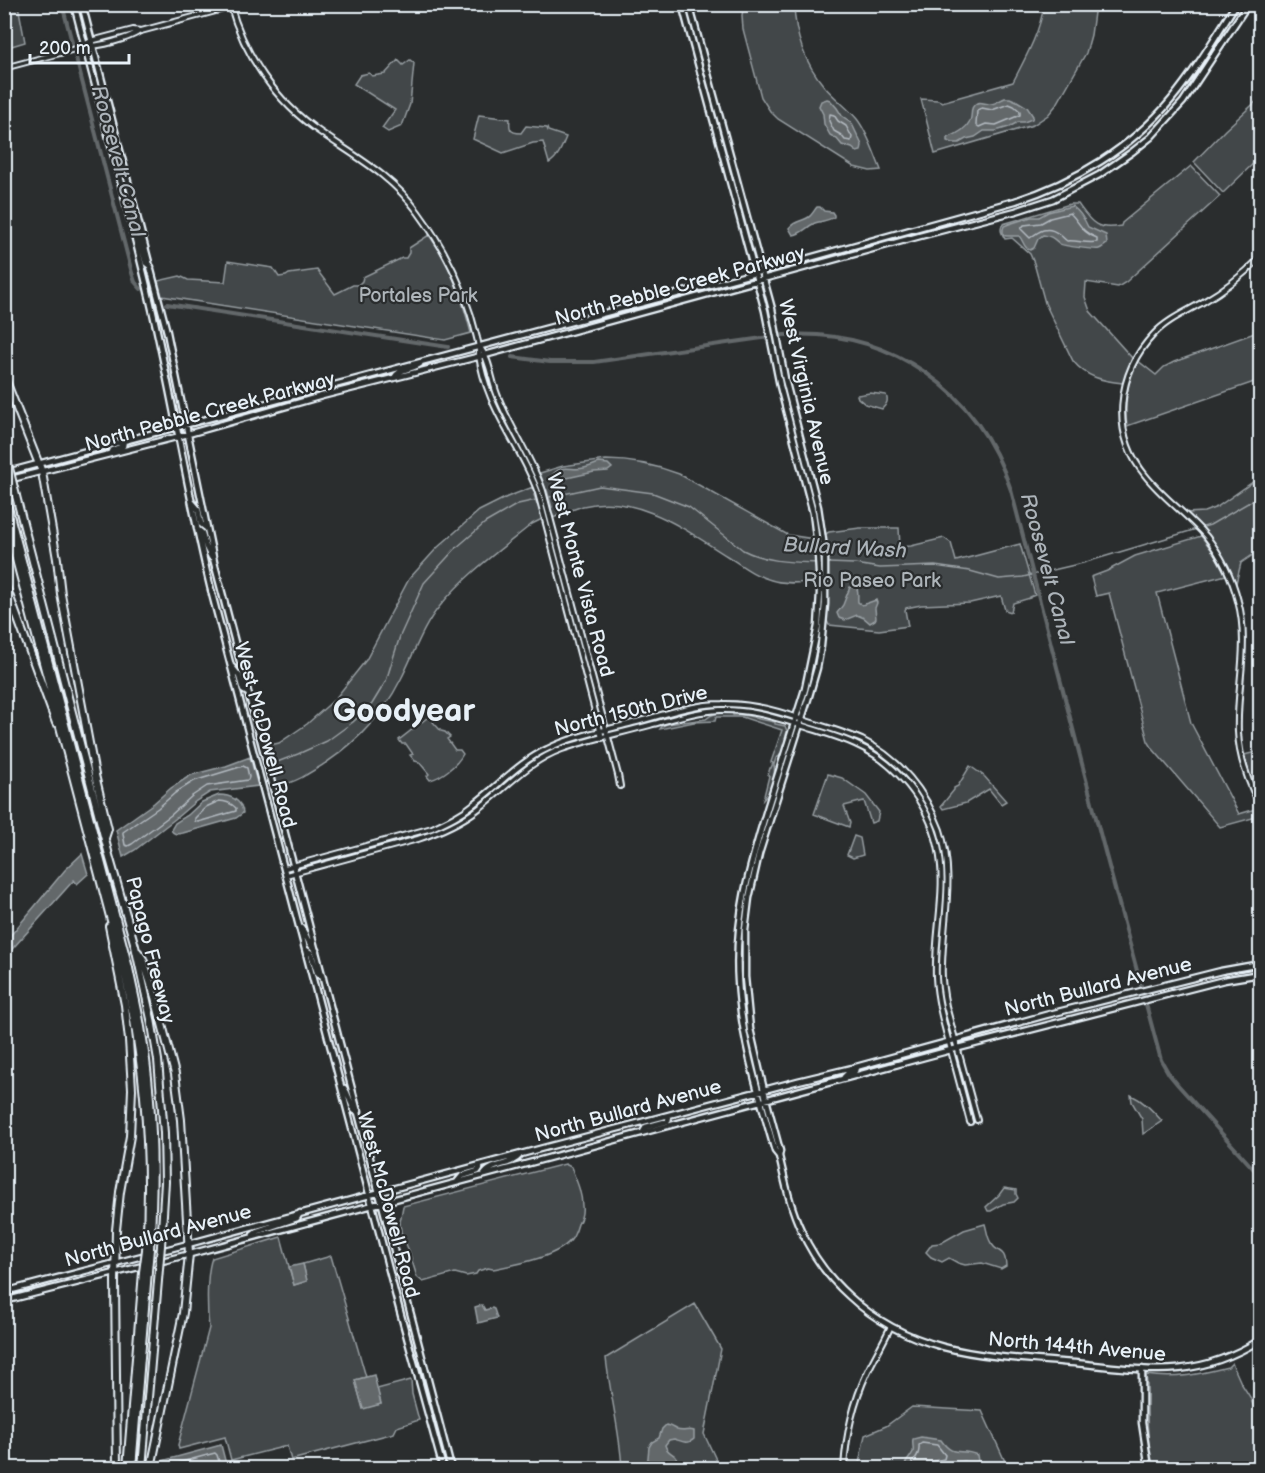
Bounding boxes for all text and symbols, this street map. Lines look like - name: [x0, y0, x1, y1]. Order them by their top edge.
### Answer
- scale bar: [30, 27, 129, 65]
- text: 200 m: [39, 38, 91, 59]
- water label: Roosevelt Canal: [86, 82, 151, 241]
- street label: North Pebble Creek Parkway: [552, 241, 808, 331]
- park label: Portales Park: [358, 284, 478, 308]
- street label: West Virginia Avenue: [773, 297, 839, 487]
- street label: North Pebble Creek Parkway: [82, 367, 338, 457]
- street label: West Monte Vista Road: [541, 470, 619, 680]
- water label: Roosevelt Canal: [1015, 490, 1080, 649]
- water label: Bullard Wash: [783, 532, 908, 564]
- park label: Rio Paseo Park: [803, 569, 941, 593]
- street label: West McDowell Road: [229, 639, 301, 831]
- street label: North 150th Drive: [552, 680, 710, 742]
- district label: Goodyear: [333, 692, 475, 731]
- street label: Papago Freeway: [120, 874, 180, 1026]
- street label: North Bullard Avenue: [1002, 952, 1194, 1022]
- street label: North Bullard Avenue: [532, 1075, 724, 1147]
- street label: West McDowell Road: [352, 1109, 424, 1301]
- street label: North Bullard Avenue: [62, 1200, 254, 1272]
- street label: North 144th Avenue: [987, 1327, 1167, 1367]

